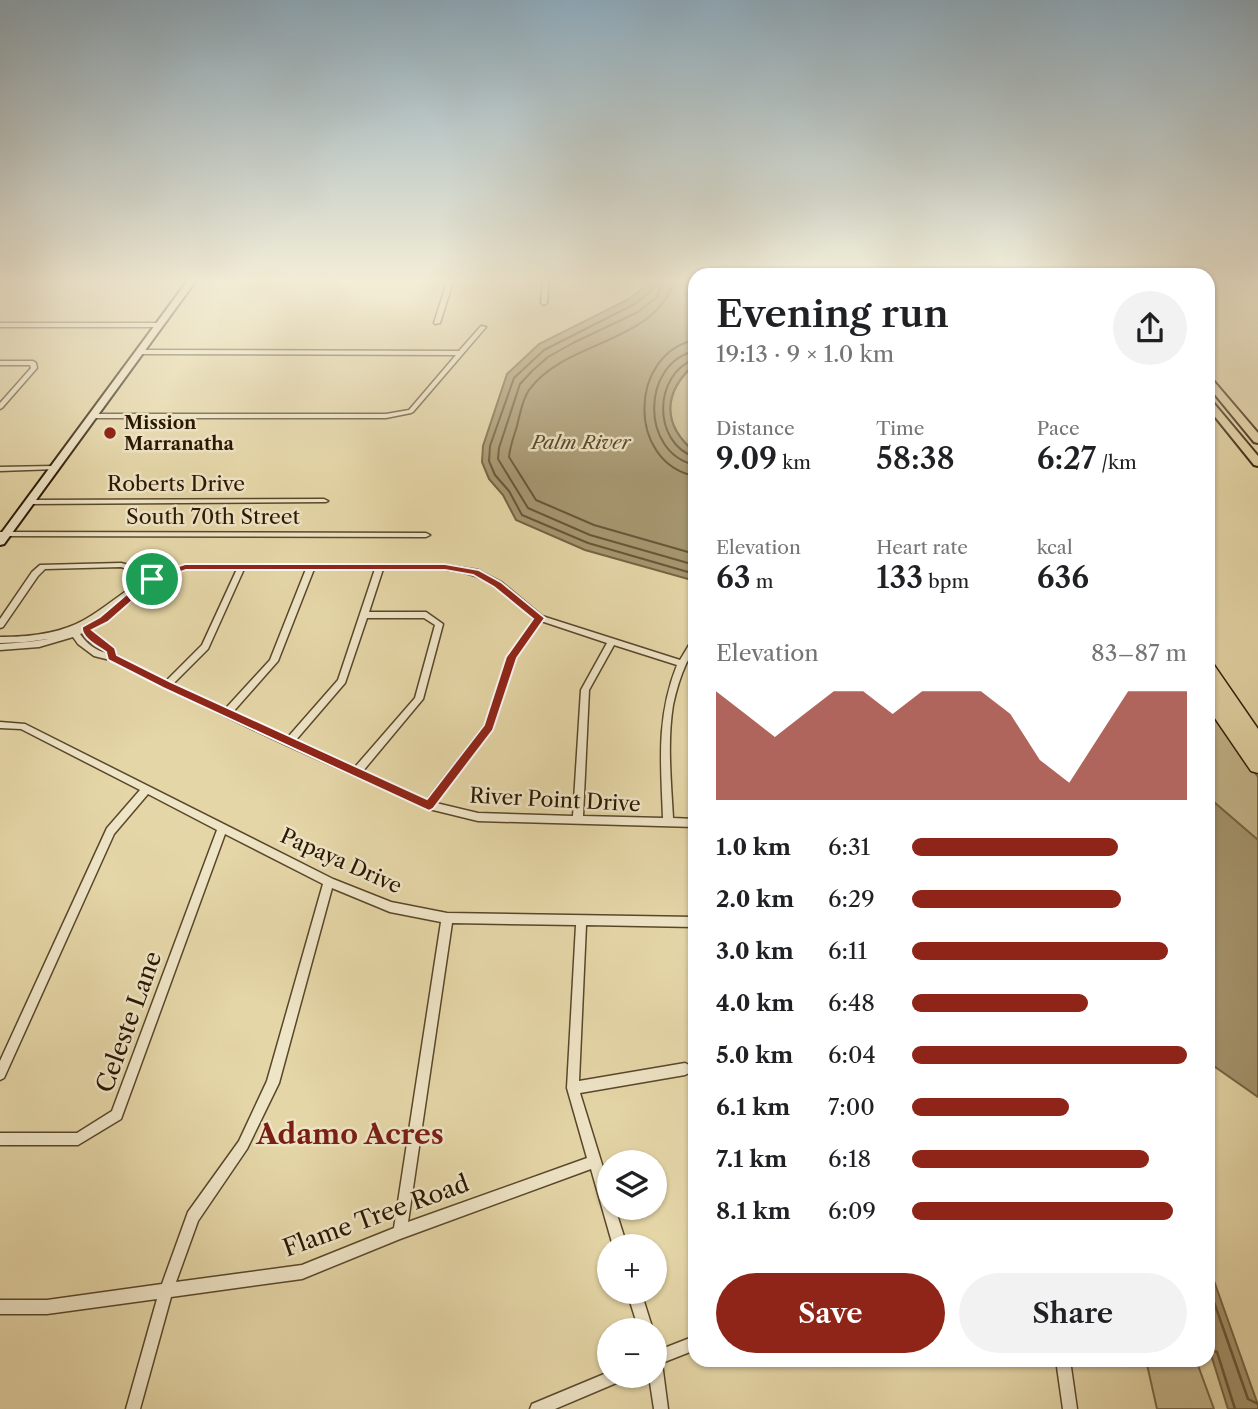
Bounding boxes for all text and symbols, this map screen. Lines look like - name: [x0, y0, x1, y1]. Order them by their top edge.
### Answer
- text: Evening run: [716, 290, 949, 337]
- button: share: [1113, 291, 1187, 365]
- text: 19:13 · 9 × 1.0 km: [716, 340, 894, 368]
- place label: Mission Marranatha: [124, 412, 235, 455]
- text: Distance: [716, 417, 795, 440]
- text: Time: [876, 417, 924, 440]
- text: Pace: [1037, 417, 1080, 440]
- marker: Mission Marranatha: [102, 425, 118, 441]
- water label: Palm River: [529, 431, 632, 454]
- text: 9.09: [716, 440, 777, 477]
- text: 58:38: [876, 440, 955, 477]
- text: 6:27: [1037, 440, 1096, 477]
- text: km: [777, 451, 811, 474]
- text: /km: [1096, 451, 1137, 474]
- street label: Roberts Drive: [107, 471, 245, 496]
- street label: South 70th Street: [126, 504, 301, 529]
- text: Elevation: [716, 536, 801, 559]
- text: Heart rate: [876, 536, 968, 559]
- text: kcal: [1037, 536, 1073, 559]
- pin: [122, 549, 182, 609]
- text: 63: [716, 559, 751, 596]
- text: 133: [876, 559, 923, 596]
- text: 636: [1037, 559, 1089, 596]
- icon: arrive: [133, 560, 171, 598]
- text: m: [751, 570, 773, 593]
- text: bpm: [923, 570, 969, 593]
- text: Elevation: [716, 639, 819, 667]
- text: 83–87 m: [1091, 639, 1187, 667]
- street label: River Point Drive: [469, 783, 641, 816]
- street label: Papaya Drive: [277, 823, 406, 898]
- text: 1.0 km: [716, 833, 791, 861]
- text: 6:31: [828, 833, 870, 861]
- text: 2.0 km: [716, 885, 794, 913]
- text: 6:29: [828, 885, 875, 913]
- text: 3.0 km: [716, 937, 794, 965]
- text: 6:11: [828, 937, 867, 965]
- street label: Celeste Lane: [90, 947, 167, 1096]
- text: 4.0 km: [716, 989, 794, 1017]
- text: 6:48: [828, 989, 875, 1017]
- text: 5.0 km: [716, 1041, 793, 1069]
- text: 6:04: [828, 1041, 876, 1069]
- text: 6.1 km: [716, 1093, 790, 1121]
- text: 7:00: [828, 1093, 875, 1121]
- district label: Adamo Acres: [255, 1117, 444, 1151]
- text: 7.1 km: [716, 1145, 787, 1173]
- text: 6:18: [828, 1145, 871, 1173]
- map controls: [597, 1150, 667, 1388]
- button: layers: [597, 1150, 667, 1220]
- street label: Flame Tree Road: [279, 1168, 473, 1263]
- text: 8.1 km: [716, 1197, 791, 1225]
- text: 6:09: [828, 1197, 876, 1225]
- button: +: [597, 1234, 667, 1304]
- button: Save: [716, 1273, 945, 1353]
- button: Share: [959, 1273, 1187, 1353]
- button: −: [597, 1318, 667, 1388]

